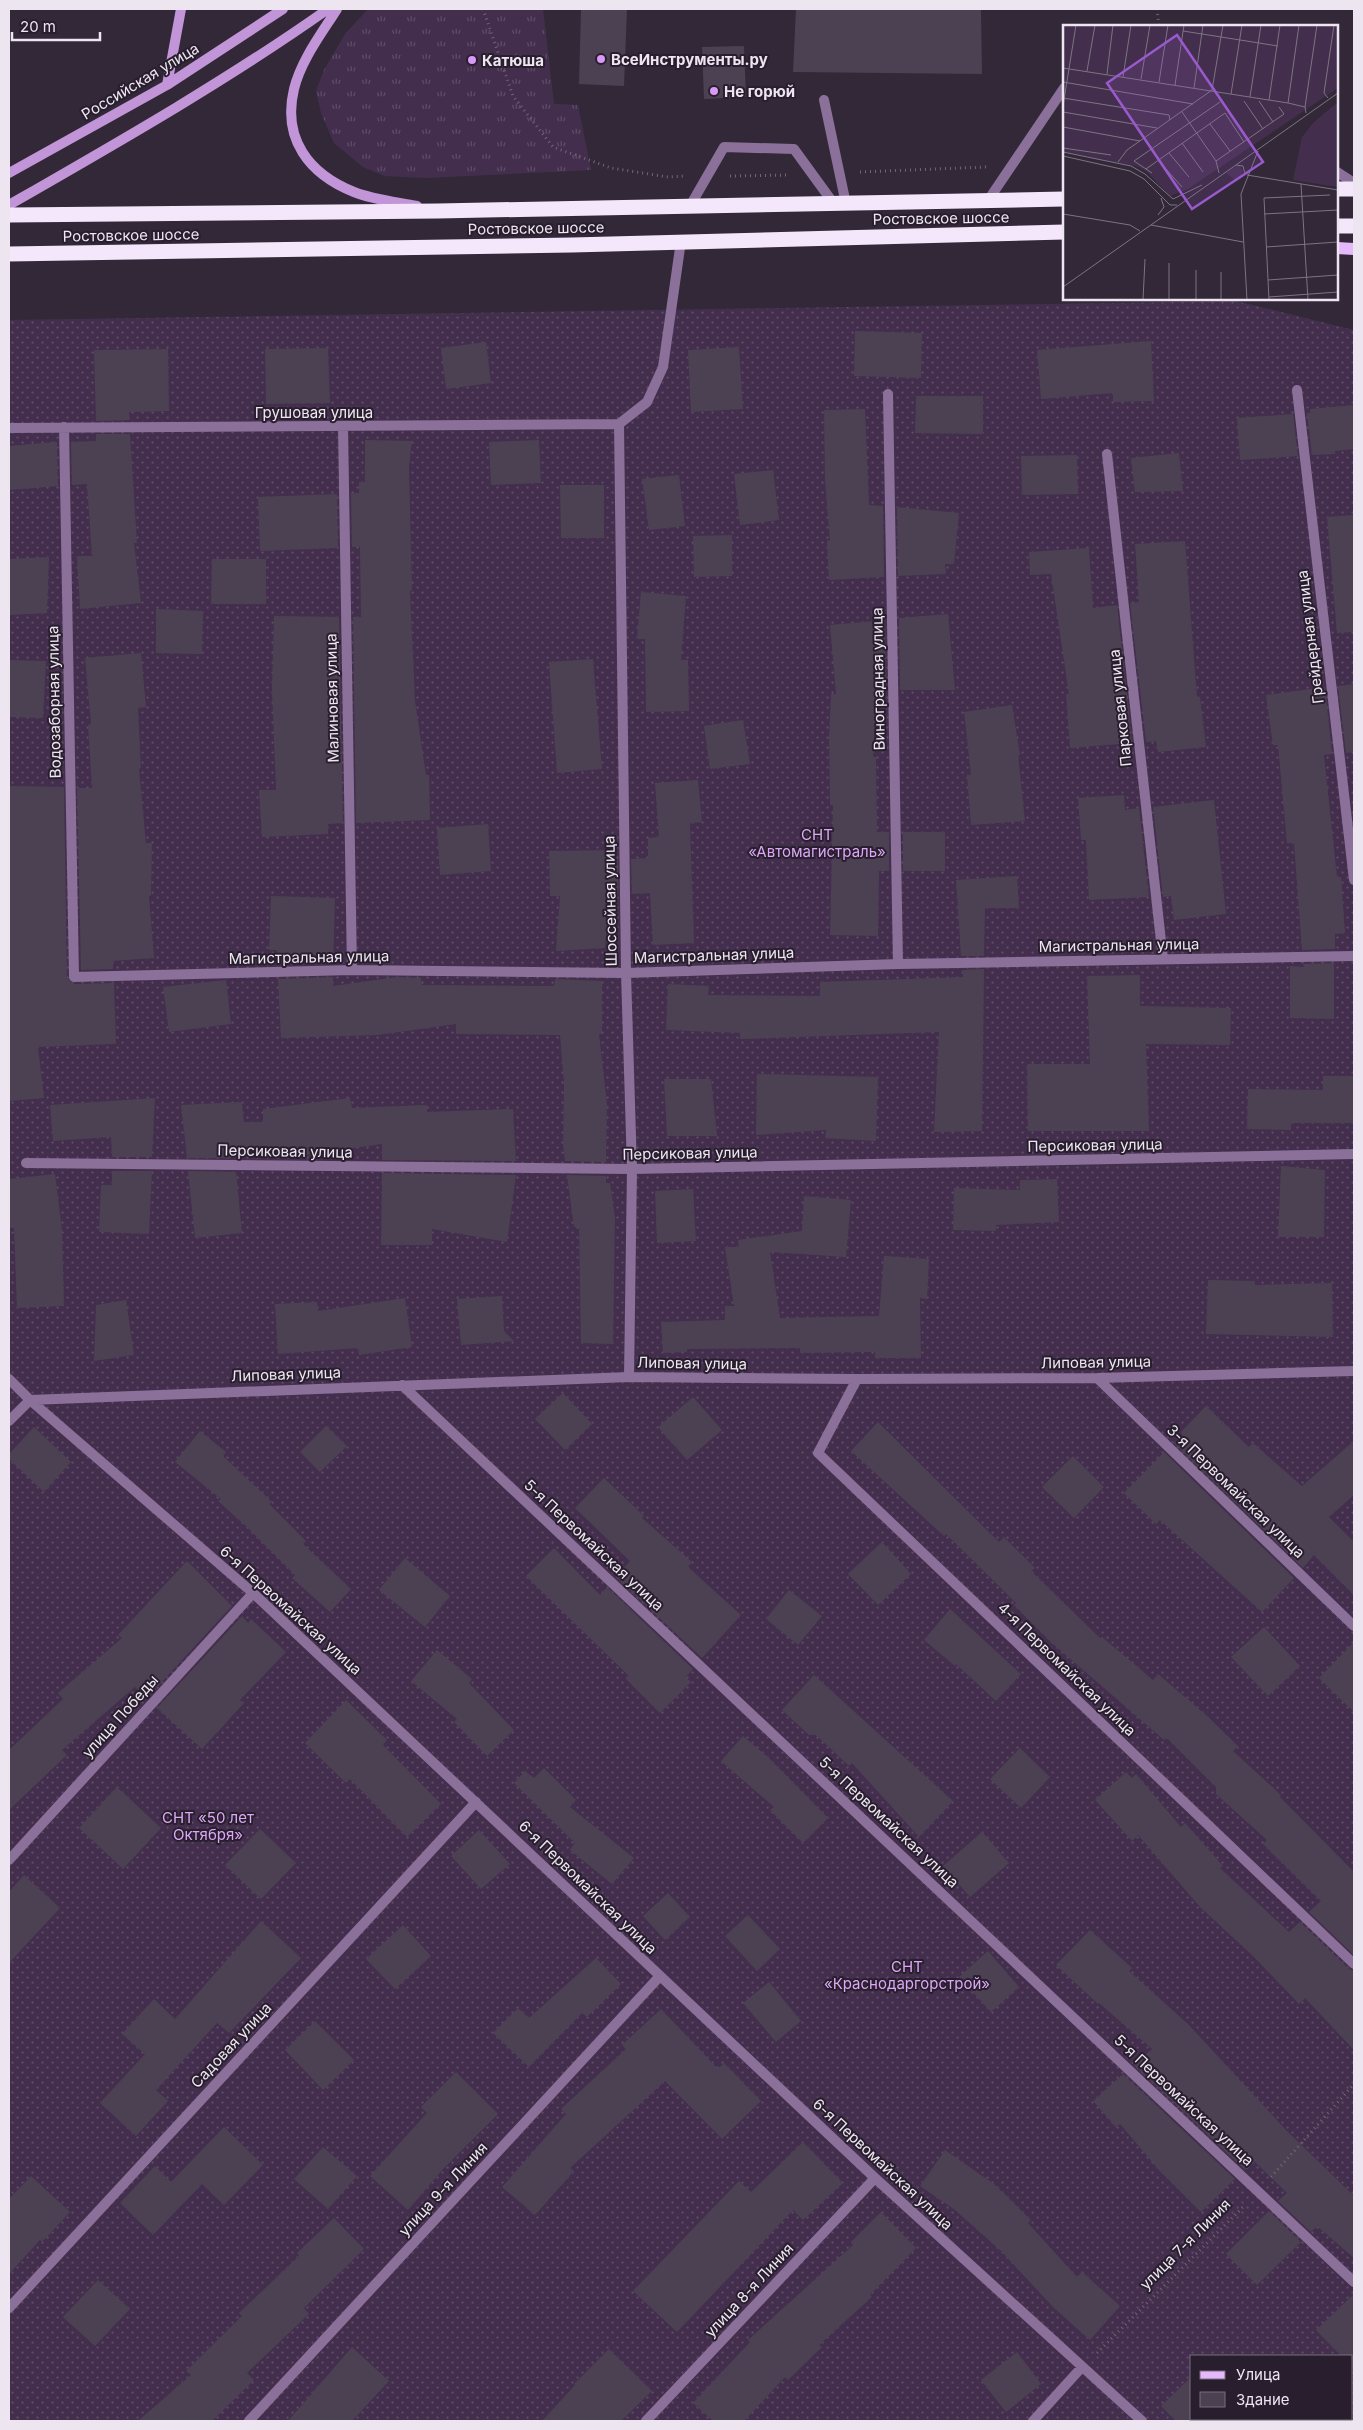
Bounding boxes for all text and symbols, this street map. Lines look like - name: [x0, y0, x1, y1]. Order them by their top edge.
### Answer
- scale bar: [12, 10, 100, 42]
- text: 20 m: [20, 17, 56, 36]
- inset map: [1063, 25, 1338, 300]
- street label: Российская улица: [78, 38, 202, 124]
- place label: ВсеИнструменты.ру: [611, 50, 768, 69]
- place label: Катюша: [482, 51, 544, 70]
- marker: ВсеИнструменты.ру: [595, 53, 607, 65]
- marker: Катюша: [466, 54, 478, 66]
- place label: Не горюй: [724, 82, 795, 101]
- marker: Не горюй: [708, 85, 720, 97]
- street label: Ростовское шоссе: [872, 207, 1010, 229]
- street label: Ростовское шоссе: [467, 217, 605, 239]
- street label: Ростовское шоссе: [62, 224, 200, 246]
- street label: Грушовая улица: [255, 403, 373, 422]
- street label: Грейдерная улица: [1292, 569, 1328, 705]
- street label: Виноградная улица: [867, 607, 889, 751]
- street label: Водозаборная улица: [43, 626, 65, 778]
- street label: Малиновая улица: [321, 633, 343, 763]
- street label: Парковая улица: [1104, 649, 1136, 767]
- park label: СНТ «Автомагистраль»: [748, 825, 886, 861]
- street label: Шоссейная улица: [599, 836, 621, 966]
- street label: Магистральная улица: [1039, 934, 1199, 956]
- street label: Магистральная улица: [633, 943, 795, 967]
- street label: Магистральная улица: [229, 946, 389, 968]
- street label: Персиковая улица: [1027, 1134, 1163, 1156]
- street label: Персиковая улица: [217, 1140, 353, 1162]
- street label: Персиковая улица: [622, 1142, 758, 1164]
- street label: Липовая улица: [1041, 1352, 1151, 1372]
- street label: Липовая улица: [637, 1353, 747, 1373]
- street label: Липовая улица: [231, 1363, 341, 1385]
- street label: 3-я Первомайская улица: [1163, 1420, 1309, 1562]
- street label: 5-я Первомайская улица: [520, 1475, 668, 1615]
- street label: 6-я Первомайская улица: [216, 1541, 366, 1679]
- street label: 4-я Первомайская улица: [994, 1598, 1140, 1740]
- street label: улица Победы: [78, 1671, 162, 1761]
- street label: 5-я Первомайская улица: [815, 1752, 963, 1892]
- park label: СНТ «50 лет Октября»: [162, 1808, 254, 1844]
- street label: 6-я Первомайская улица: [515, 1816, 661, 1958]
- park label: СНТ «Краснодаргорстрой»: [824, 1957, 990, 1993]
- street label: Садовая улица: [187, 1998, 275, 2092]
- street label: 5-я Первомайская улица: [1110, 2030, 1258, 2170]
- street label: 6-я Первомайская улица: [809, 2094, 957, 2234]
- street label: улица 9-я Линия: [395, 2138, 491, 2240]
- street label: улица 7-я Линия: [1136, 2195, 1234, 2293]
- street label: улица 8-я Линия: [701, 2239, 797, 2341]
- legend: [1190, 2355, 1353, 2420]
- text: Улица: [1236, 2365, 1280, 2384]
- text: Здание: [1236, 2390, 1290, 2409]

